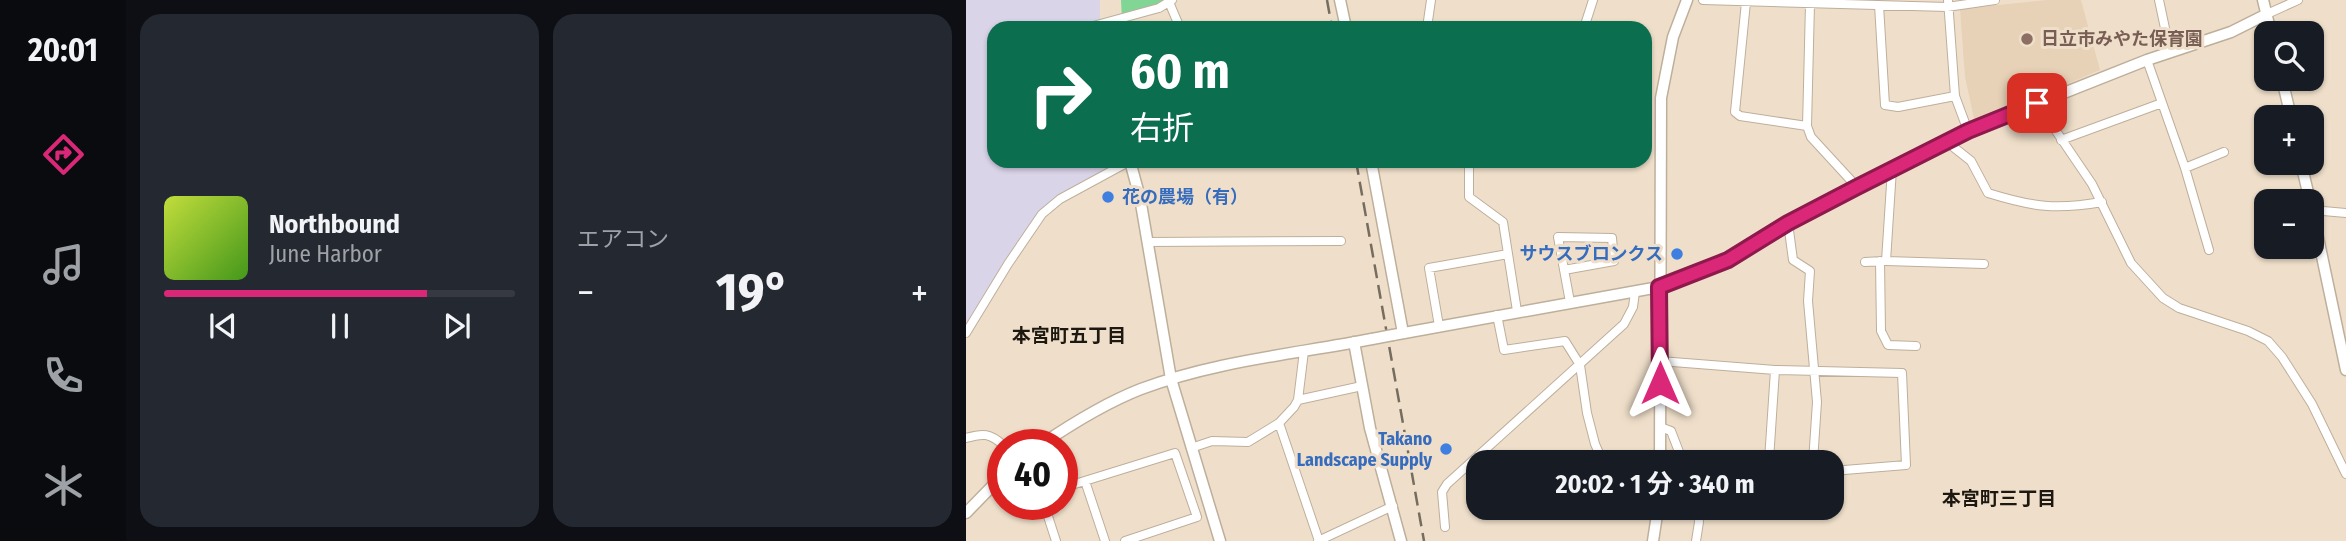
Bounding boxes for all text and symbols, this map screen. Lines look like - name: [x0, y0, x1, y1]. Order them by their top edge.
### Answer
- map controls: [2254, 21, 2324, 259]
- button: search: [2254, 21, 2324, 91]
- place label: 日立市みやた保育園: [2041, 28, 2203, 50]
- text: 20:01: [28, 31, 98, 69]
- marker: 日立市みやた保育園: [2019, 31, 2035, 47]
- text: 60 m: [1130, 42, 1230, 101]
- icon: right: [1015, 49, 1106, 140]
- pin: [2007, 73, 2067, 133]
- icon: arrive: [2018, 84, 2056, 122]
- button: +: [2254, 105, 2324, 175]
- text: 右折: [1130, 109, 1194, 147]
- icon: directions: [39, 130, 88, 179]
- place label: 花の農場（有）: [1122, 186, 1248, 208]
- marker: 花の農場（有）: [1100, 189, 1116, 205]
- button: −: [2254, 189, 2324, 259]
- text: Northbound: [269, 209, 400, 240]
- text: エアコン: [577, 225, 669, 253]
- icon: music: [39, 240, 88, 289]
- text: June Harbor: [269, 240, 382, 268]
- place label: サウスブロンクス: [1520, 243, 1663, 265]
- marker: サウスブロンクス: [1669, 246, 1685, 262]
- text: 19°: [716, 261, 789, 324]
- text: −: [577, 270, 594, 316]
- text: +: [911, 270, 928, 316]
- icon: previous: [204, 307, 242, 345]
- icon: pause: [321, 307, 359, 345]
- icon: next: [438, 307, 476, 345]
- district label: 本宮町五丁目: [1012, 324, 1126, 347]
- position arrow: [1623, 346, 1697, 420]
- icon: phone: [39, 351, 88, 400]
- place label: Takano Landscape Supply: [1297, 428, 1432, 471]
- speed limit sign: 40: [987, 429, 1078, 520]
- marker: Takano Landscape Supply: [1438, 441, 1454, 457]
- icon: climate: [39, 461, 88, 510]
- text: 20:02 · 1 分 · 340 m: [1555, 469, 1755, 500]
- district label: 本宮町三丁目: [1942, 487, 2056, 510]

